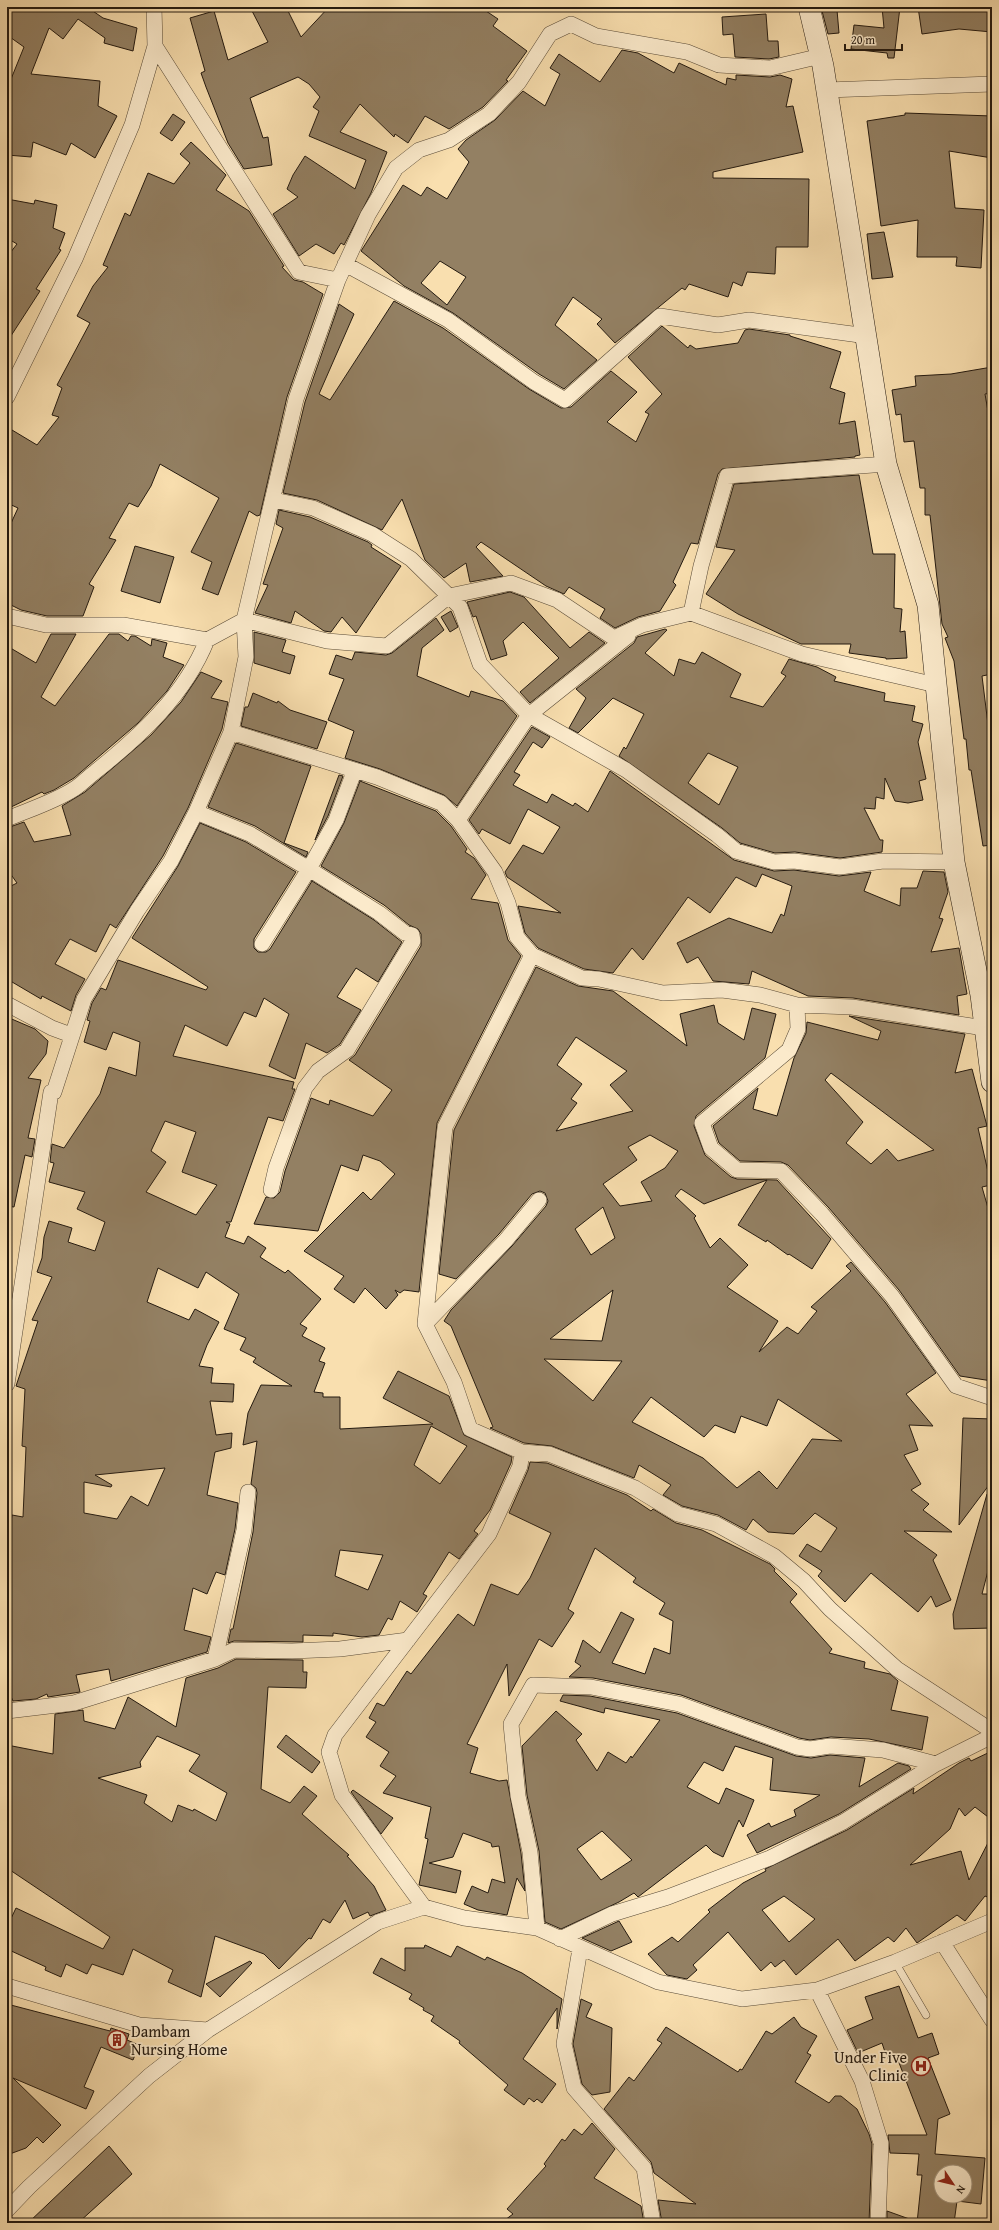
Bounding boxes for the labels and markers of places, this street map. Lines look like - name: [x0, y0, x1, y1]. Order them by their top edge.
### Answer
- place label: Dambam Nursing Home: [131, 2019, 227, 2061]
- building icon: Dambam Nursing Home: [106, 2029, 128, 2051]
- place label: Under Five Clinic: [834, 2045, 907, 2087]
- hospital icon: Under Five Clinic: [910, 2055, 932, 2077]

